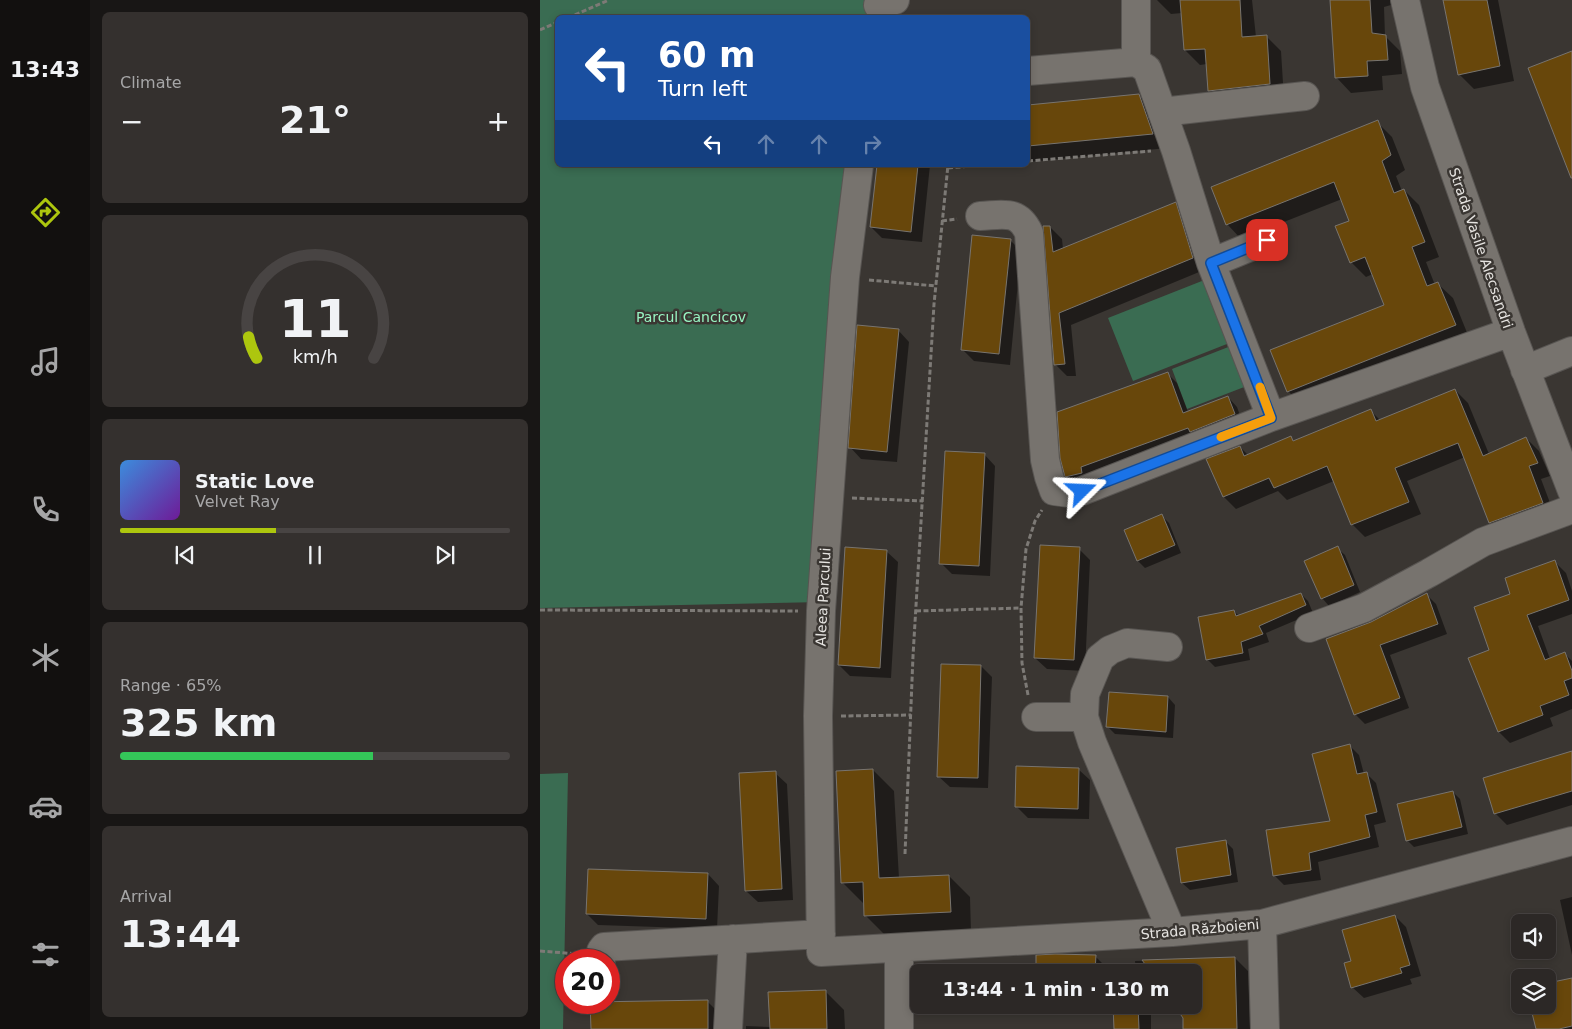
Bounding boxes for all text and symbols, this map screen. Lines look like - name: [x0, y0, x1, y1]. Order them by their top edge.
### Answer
- icon: left: [575, 35, 640, 100]
- text: 60 m: [658, 35, 755, 75]
- text: 13:43: [10, 57, 80, 82]
- text: Climate: [120, 73, 182, 92]
- text: Turn left: [658, 76, 747, 101]
- text: 21°: [279, 98, 351, 142]
- text: −: [120, 105, 143, 138]
- text: +: [487, 105, 510, 138]
- icon: left: [699, 130, 727, 158]
- icon: ahead: [752, 130, 780, 158]
- icon: ahead: [805, 130, 833, 158]
- icon: right: [858, 130, 886, 158]
- street label: Strada Vasile Alecsandri: [1446, 166, 1516, 330]
- icon: directions: [28, 195, 63, 230]
- pin: [1246, 219, 1288, 261]
- icon: arrive: [1253, 226, 1281, 254]
- text: 11: [279, 289, 351, 349]
- park label: Parcul Cancicov: [636, 309, 746, 325]
- icon: music: [28, 344, 63, 379]
- text: km/h: [292, 346, 338, 367]
- position arrow: [1055, 464, 1107, 516]
- text: Static Love: [195, 470, 315, 492]
- icon: phone: [28, 492, 63, 527]
- text: Velvet Ray: [195, 492, 280, 511]
- icon: previous: [171, 541, 199, 569]
- icon: pause: [301, 541, 329, 569]
- icon: next: [431, 541, 459, 569]
- street label: Aleea Parcului: [812, 547, 834, 647]
- icon: climate: [28, 640, 63, 675]
- text: Range · 65%: [120, 676, 222, 695]
- text: 325 km: [120, 701, 277, 745]
- icon: car: [28, 789, 63, 824]
- text: Arrival: [120, 887, 172, 906]
- text: 13:44: [120, 912, 241, 956]
- map controls: [1511, 914, 1556, 1014]
- button: sound: [1511, 914, 1556, 959]
- street label: Strada Războieni: [1140, 916, 1260, 942]
- icon: filters: [28, 937, 63, 972]
- speed limit sign: 20: [555, 949, 620, 1014]
- button: layers: [1511, 969, 1556, 1014]
- text: 13:44 · 1 min · 130 m: [942, 978, 1170, 1000]

